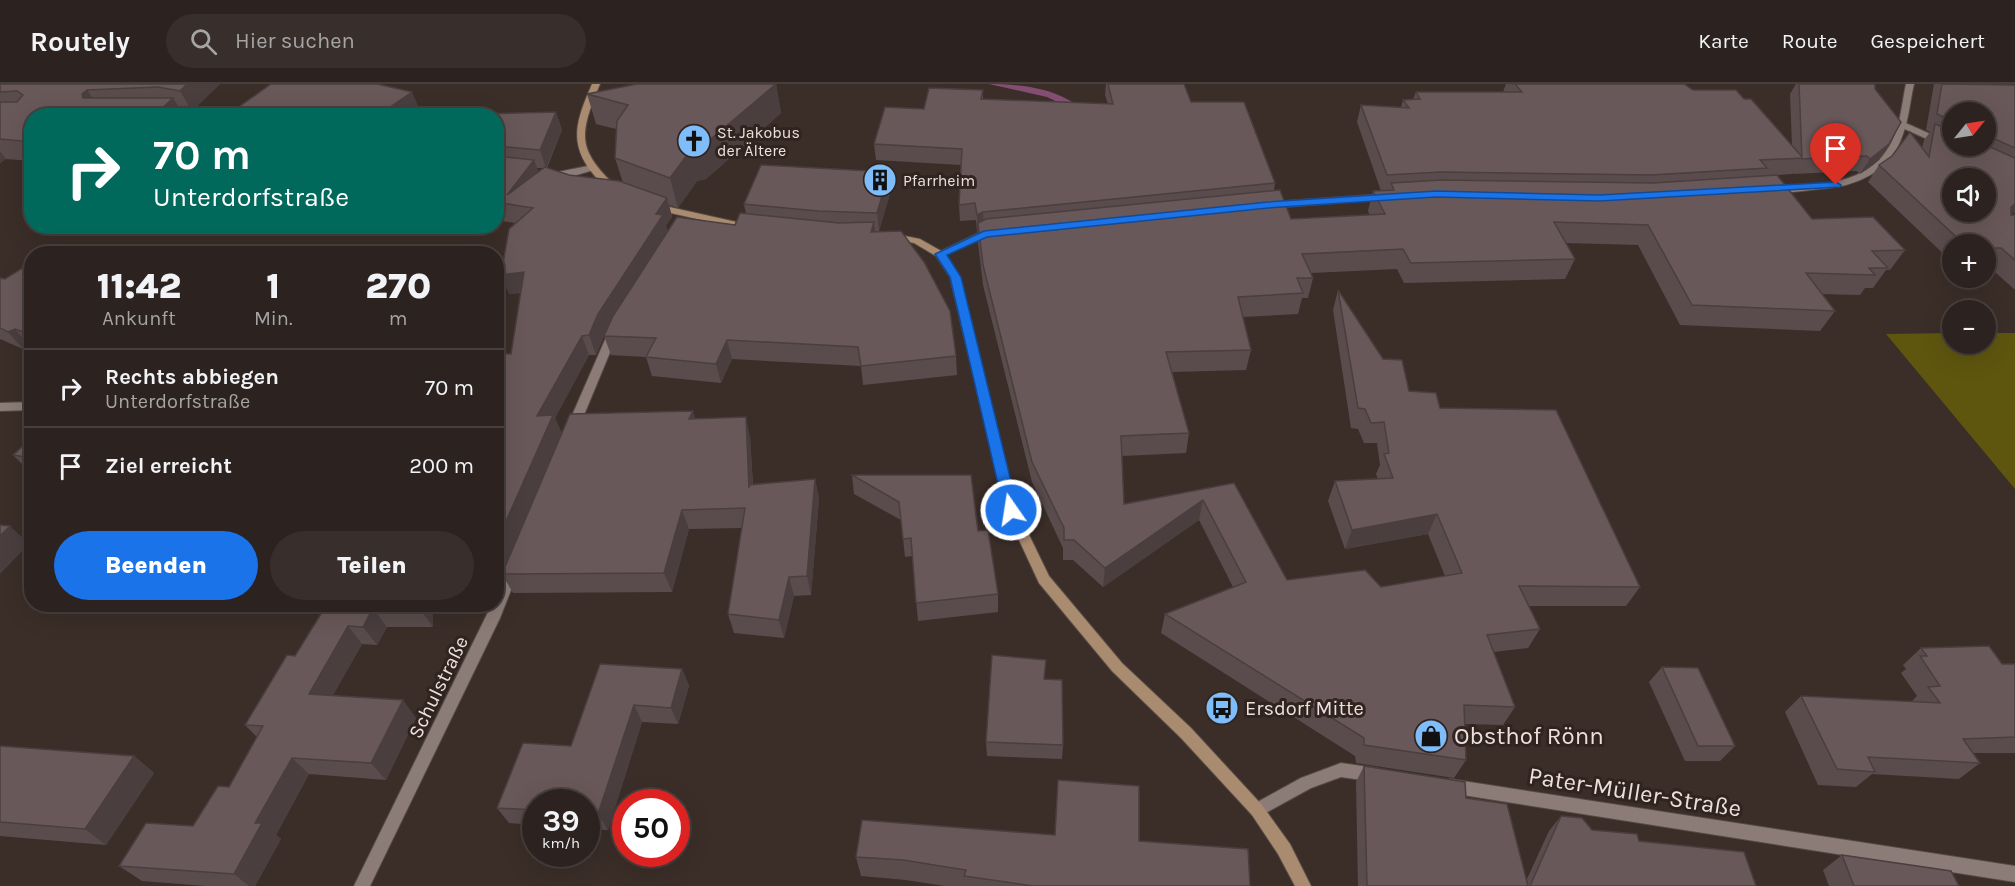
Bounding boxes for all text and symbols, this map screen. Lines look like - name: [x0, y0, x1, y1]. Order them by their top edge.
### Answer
- search box: [166, 14, 586, 68]
- text: Routely: [30, 25, 130, 58]
- icon: search: [187, 25, 220, 58]
- text: Hier suchen: [235, 28, 355, 54]
- text: Karte: [1698, 29, 1749, 53]
- text: Route: [1782, 29, 1838, 53]
- text: Gespeichert: [1871, 29, 1985, 53]
- north arrow: [1942, 102, 1996, 156]
- map controls: [1942, 102, 1996, 354]
- church icon: St. Jakobus der Ältere: [676, 123, 712, 159]
- place label: St. Jakobus der Ältere: [717, 123, 800, 160]
- pin: [1810, 123, 1861, 185]
- text: 70 m: [153, 130, 251, 180]
- icon: right: [54, 132, 132, 210]
- icon: arrive: [1819, 132, 1852, 165]
- building icon: Pfarrheim: [862, 162, 898, 198]
- button: sound: [1942, 168, 1996, 222]
- place label: Pfarrheim: [903, 171, 975, 190]
- text: Unterdorfstraße: [153, 181, 349, 213]
- button: +: [1942, 234, 1996, 288]
- text: 11:42: [97, 265, 181, 307]
- text: 1: [266, 265, 280, 307]
- text: 270: [365, 265, 431, 307]
- button: −: [1942, 300, 1996, 354]
- text: Ankunft: [102, 307, 176, 330]
- text: Min.: [254, 307, 292, 330]
- text: m: [389, 307, 408, 330]
- text: Rechts abbiegen: [105, 364, 279, 390]
- icon: right: [54, 372, 87, 405]
- text: 70 m: [425, 375, 474, 401]
- text: Unterdorfstraße: [105, 390, 250, 413]
- icon: arrive: [54, 450, 87, 483]
- text: Ziel erreicht: [105, 453, 232, 479]
- text: 200 m: [409, 453, 474, 479]
- position arrow: [979, 478, 1043, 542]
- button: Beenden: [54, 531, 258, 600]
- button: Teilen: [270, 531, 474, 600]
- street label: Schulstraße: [404, 632, 473, 742]
- bus stop icon: Ersdorf Mitte: [1204, 690, 1240, 726]
- place label: Ersdorf Mitte: [1245, 697, 1364, 720]
- shop icon: Obsthof Rönn: [1413, 718, 1449, 754]
- place label: Obsthof Rönn: [1454, 722, 1604, 750]
- street label: Pater-Müller-Straße: [1527, 761, 1743, 823]
- speed limit sign: 50: [612, 789, 690, 867]
- text: 39: [543, 803, 579, 839]
- text: km/h: [542, 834, 580, 852]

